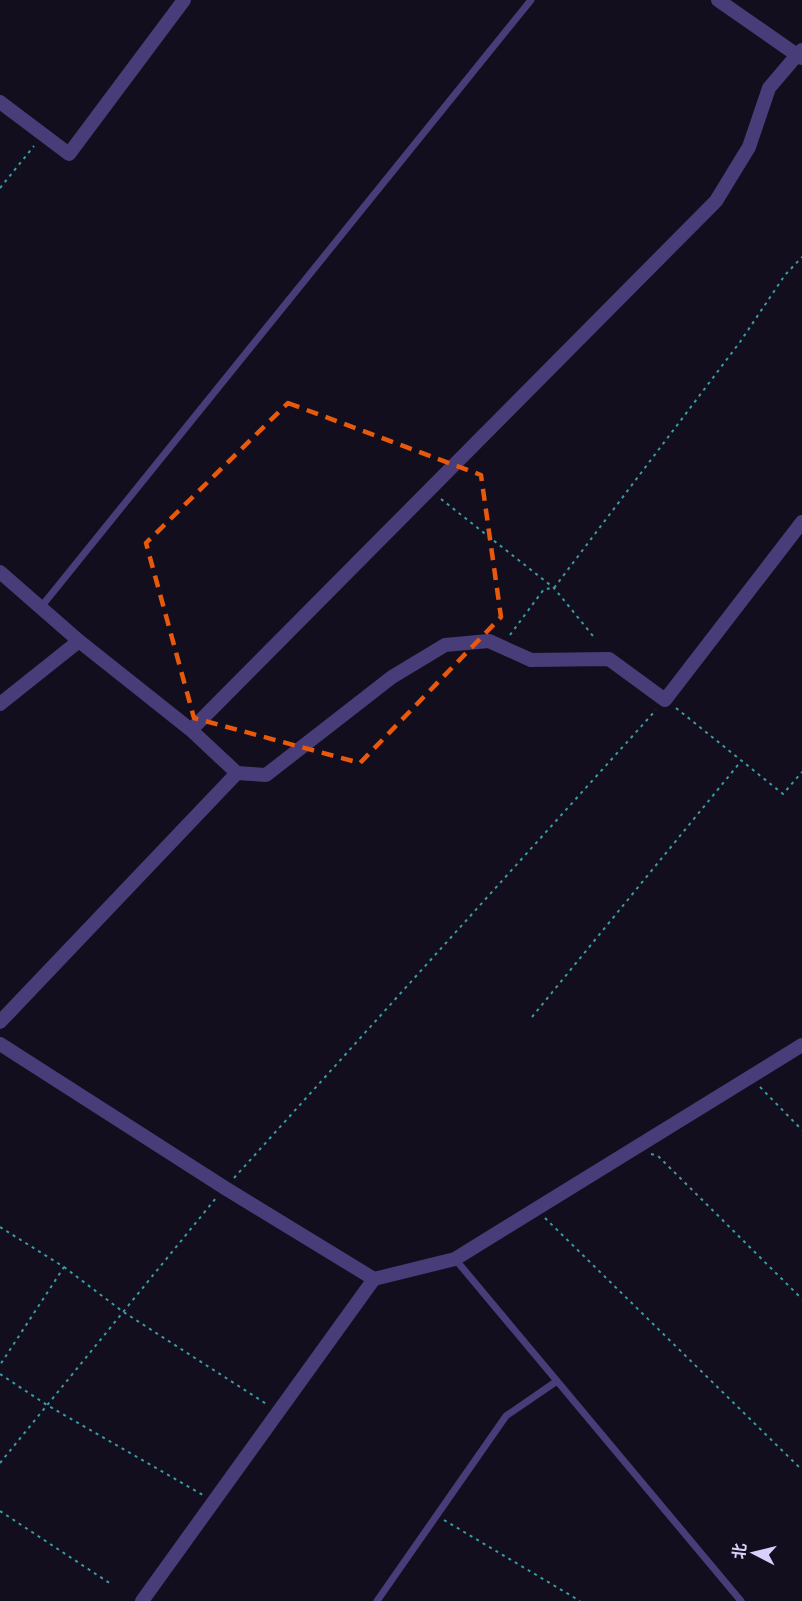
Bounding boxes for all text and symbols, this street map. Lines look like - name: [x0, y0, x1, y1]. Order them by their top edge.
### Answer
- north arrow: [724, 1523, 784, 1583]
- text: 北: [727, 1542, 751, 1560]

